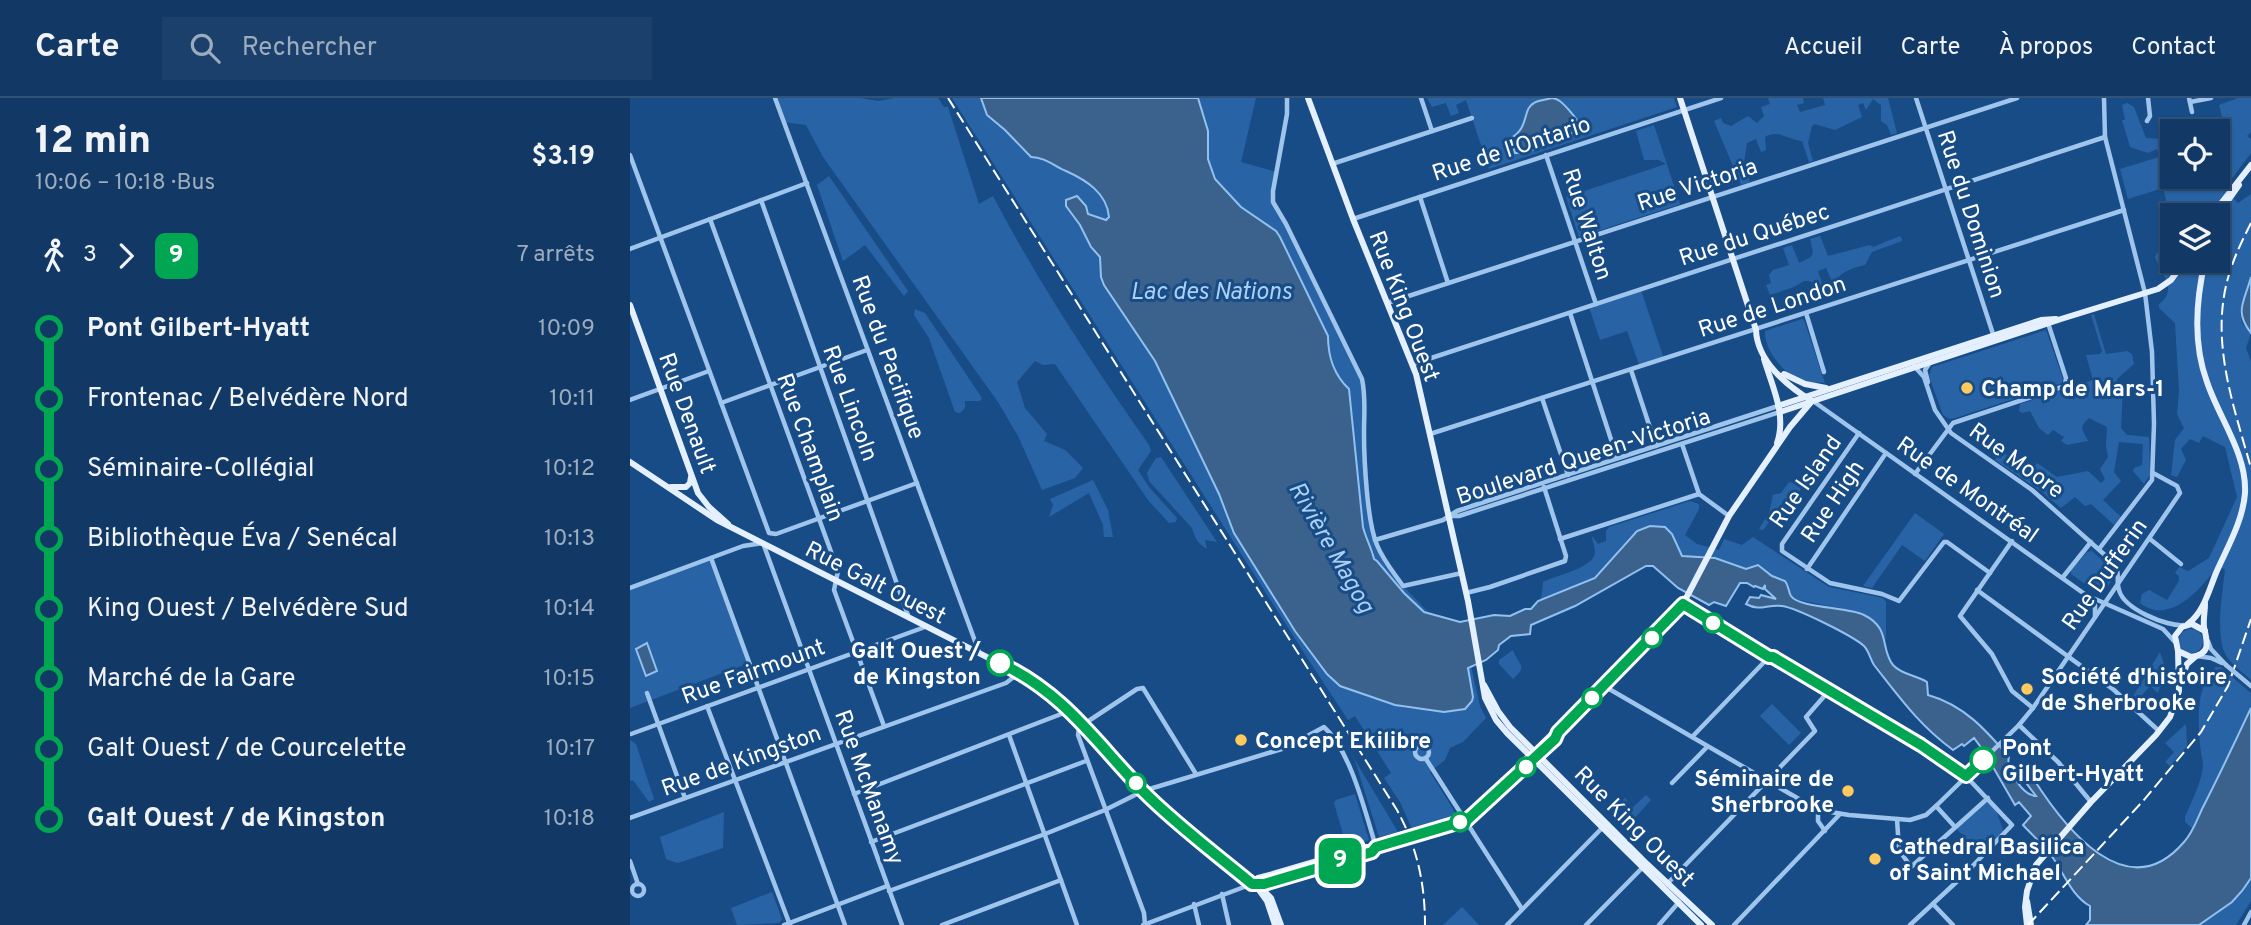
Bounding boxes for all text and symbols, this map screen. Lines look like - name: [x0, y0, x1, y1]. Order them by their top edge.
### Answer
- search box: [162, 17, 652, 80]
- text: Carte: [35, 27, 120, 69]
- icon: search: [186, 29, 224, 67]
- text: Rechercher: [242, 32, 377, 65]
- text: Accueil: [1784, 33, 1863, 63]
- text: Carte: [1901, 33, 1960, 63]
- text: À propos: [1998, 33, 2093, 63]
- text: Contact: [2131, 33, 2216, 63]
- street label: Rue de l'Ontario: [1429, 111, 1595, 190]
- text: 12 min: [35, 118, 151, 167]
- map controls: [2160, 119, 2230, 273]
- button: locate: [2160, 119, 2230, 189]
- street label: Rue du Dominion: [1929, 127, 2010, 302]
- text: $3.19: [532, 141, 595, 174]
- street label: Rue Victoria: [1634, 153, 1762, 219]
- street label: Rue Walton: [1554, 165, 1617, 284]
- text: 10:06 – 10:18 · Bus: [35, 169, 215, 198]
- street label: Rue du Québec: [1676, 198, 1834, 274]
- button: layers: [2160, 203, 2230, 273]
- street label: Rue King Ouest: [1361, 227, 1445, 386]
- icon: walk: [35, 237, 73, 275]
- icon: forward: [107, 237, 145, 275]
- text: 3: [83, 241, 97, 270]
- text: 9: [169, 241, 184, 271]
- text: 7 arrêts: [517, 241, 595, 270]
- street label: Rue de London: [1695, 271, 1850, 346]
- street label: Rue du Pacifique: [844, 272, 930, 444]
- water label: Lac des Nations: [1130, 278, 1293, 308]
- text: Pont Gilbert-Hyatt: [87, 313, 310, 346]
- text: 10:09: [538, 315, 595, 344]
- street label: Rue Lincoln: [814, 342, 883, 466]
- street label: Rue Denault: [650, 349, 721, 478]
- street label: Rue Champlain: [768, 370, 849, 526]
- place label: Champ de Mars-1: [1981, 376, 2164, 405]
- marker: Champ de Mars-1: [1959, 380, 1975, 396]
- text: Frontenac / Belvédère Nord: [87, 383, 409, 416]
- text: 10:11: [549, 385, 595, 414]
- street label: Boulevard Queen-Victoria: [1453, 404, 1714, 513]
- street label: Rue Moore: [1962, 418, 2069, 506]
- street label: Rue Island: [1764, 430, 1850, 535]
- street label: Rue de Montréal: [1890, 431, 2043, 551]
- text: Séminaire-Collégial: [87, 453, 315, 486]
- text: 10:12: [544, 455, 595, 484]
- street label: Rue High: [1796, 456, 1872, 549]
- water label: Rivière Magog: [1281, 477, 1381, 620]
- street label: Rue Dufferin: [2057, 514, 2155, 637]
- text: Bibliothèque Éva / Senécal: [87, 523, 398, 556]
- text: 10:13: [544, 525, 595, 554]
- street label: Rue Galt Ouest: [799, 536, 950, 632]
- text: King Ouest / Belvédère Sud: [87, 593, 409, 626]
- text: 10:14: [544, 595, 595, 624]
- unlabelled marker: [1703, 613, 1723, 633]
- unlabelled marker: [1642, 628, 1662, 648]
- street label: Rue Fairmount: [678, 634, 830, 713]
- place label: Galt Ouest / de Kingston: [851, 638, 981, 693]
- marker: Galt Ouest / de Kingston: [987, 650, 1013, 676]
- text: Marché de la Gare: [87, 663, 295, 696]
- place label: Société d'histoire de Sherbrooke: [2041, 664, 2227, 719]
- text: 10:15: [544, 665, 595, 694]
- marker: Société d'histoire de Sherbrooke: [2019, 681, 2035, 697]
- unlabelled marker: [1582, 688, 1602, 708]
- street label: Rue McManamy: [826, 706, 909, 869]
- street label: Rue de Kingston: [658, 720, 826, 805]
- place label: Concept Ekilibre: [1255, 728, 1431, 757]
- marker: Concept Ekilibre: [1233, 732, 1249, 748]
- text: Galt Ouest / de Courcelette: [87, 733, 406, 766]
- text: 10:17: [546, 735, 595, 764]
- place label: Pont Gilbert-Hyatt: [2002, 735, 2144, 790]
- marker: Pont Gilbert-Hyatt: [1970, 747, 1996, 773]
- unlabelled marker: [1516, 757, 1536, 777]
- street label: Rue King Ouest: [1567, 761, 1700, 894]
- place label: Séminaire de Sherbrooke: [1694, 766, 1834, 821]
- unlabelled marker: [1126, 773, 1146, 793]
- marker: Séminaire de Sherbrooke: [1840, 783, 1856, 799]
- text: Galt Ouest / de Kingston: [87, 803, 385, 836]
- text: 10:18: [544, 805, 595, 834]
- unlabelled marker: [1450, 812, 1470, 832]
- place label: Cathedral Basilica of Saint Michael: [1889, 834, 2085, 889]
- line badge: 9: [1317, 838, 1363, 884]
- text: 9: [1333, 846, 1347, 876]
- marker: Cathedral Basilica of Saint Michael: [1867, 851, 1883, 867]

